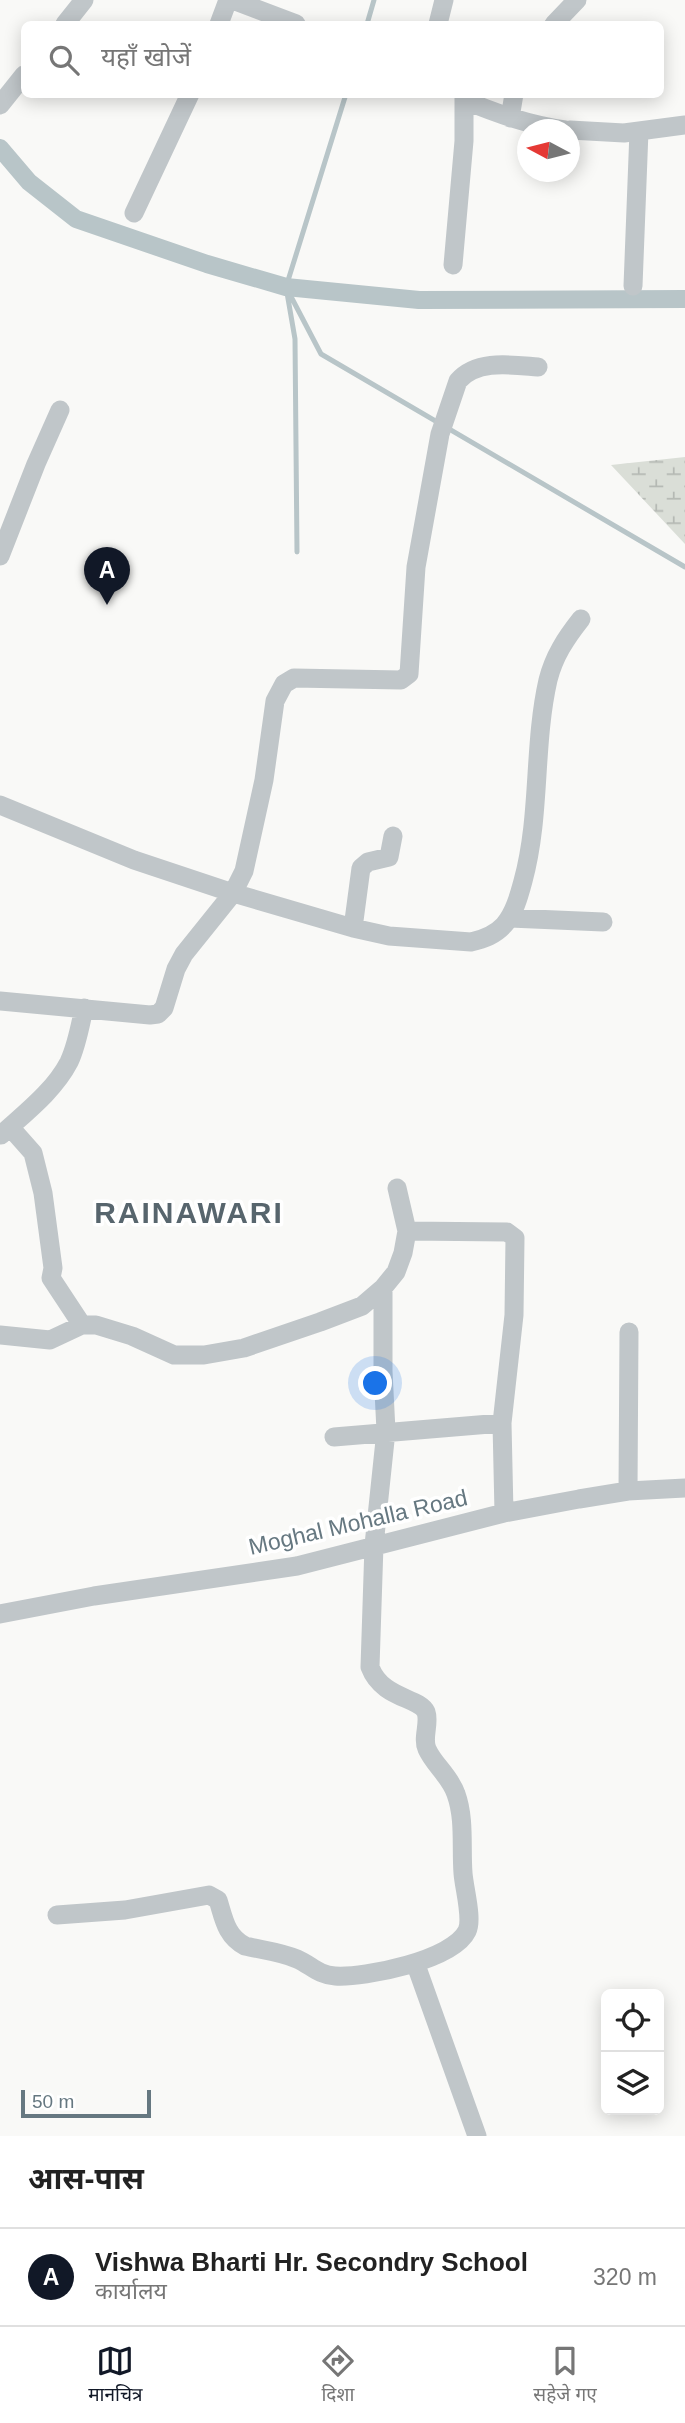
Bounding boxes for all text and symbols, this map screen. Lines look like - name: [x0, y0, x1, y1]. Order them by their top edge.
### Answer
- search box: [21, 21, 664, 98]
- icon: search: [45, 41, 83, 79]
- text: यहाँ खोजें: [101, 42, 191, 72]
- north arrow: [517, 119, 580, 182]
- pin: A: [84, 547, 130, 605]
- district label: RAINAWARI: [94, 1196, 284, 1229]
- your location: [358, 1366, 392, 1400]
- street label: Moghal Mohalla Road: [246, 1484, 470, 1560]
- map controls: [601, 1989, 664, 2115]
- button: locate: [601, 1989, 664, 2052]
- button: layers: [601, 2052, 664, 2115]
- scale bar: [21, 2087, 150, 2119]
- text: 50 m: [32, 2091, 74, 2112]
- text: आस-पास: [28, 2162, 144, 2195]
- text: Vishwa Bharti Hr. Secondry School: [95, 2247, 528, 2277]
- text: A: [43, 2264, 59, 2290]
- text: 320 m: [593, 2264, 657, 2290]
- text: कार्यालय: [95, 2278, 167, 2304]
- tab: मानचित्र: [88, 2342, 143, 2409]
- tab: दिशा: [319, 2342, 357, 2409]
- tab: सहेजे गए: [533, 2342, 597, 2409]

